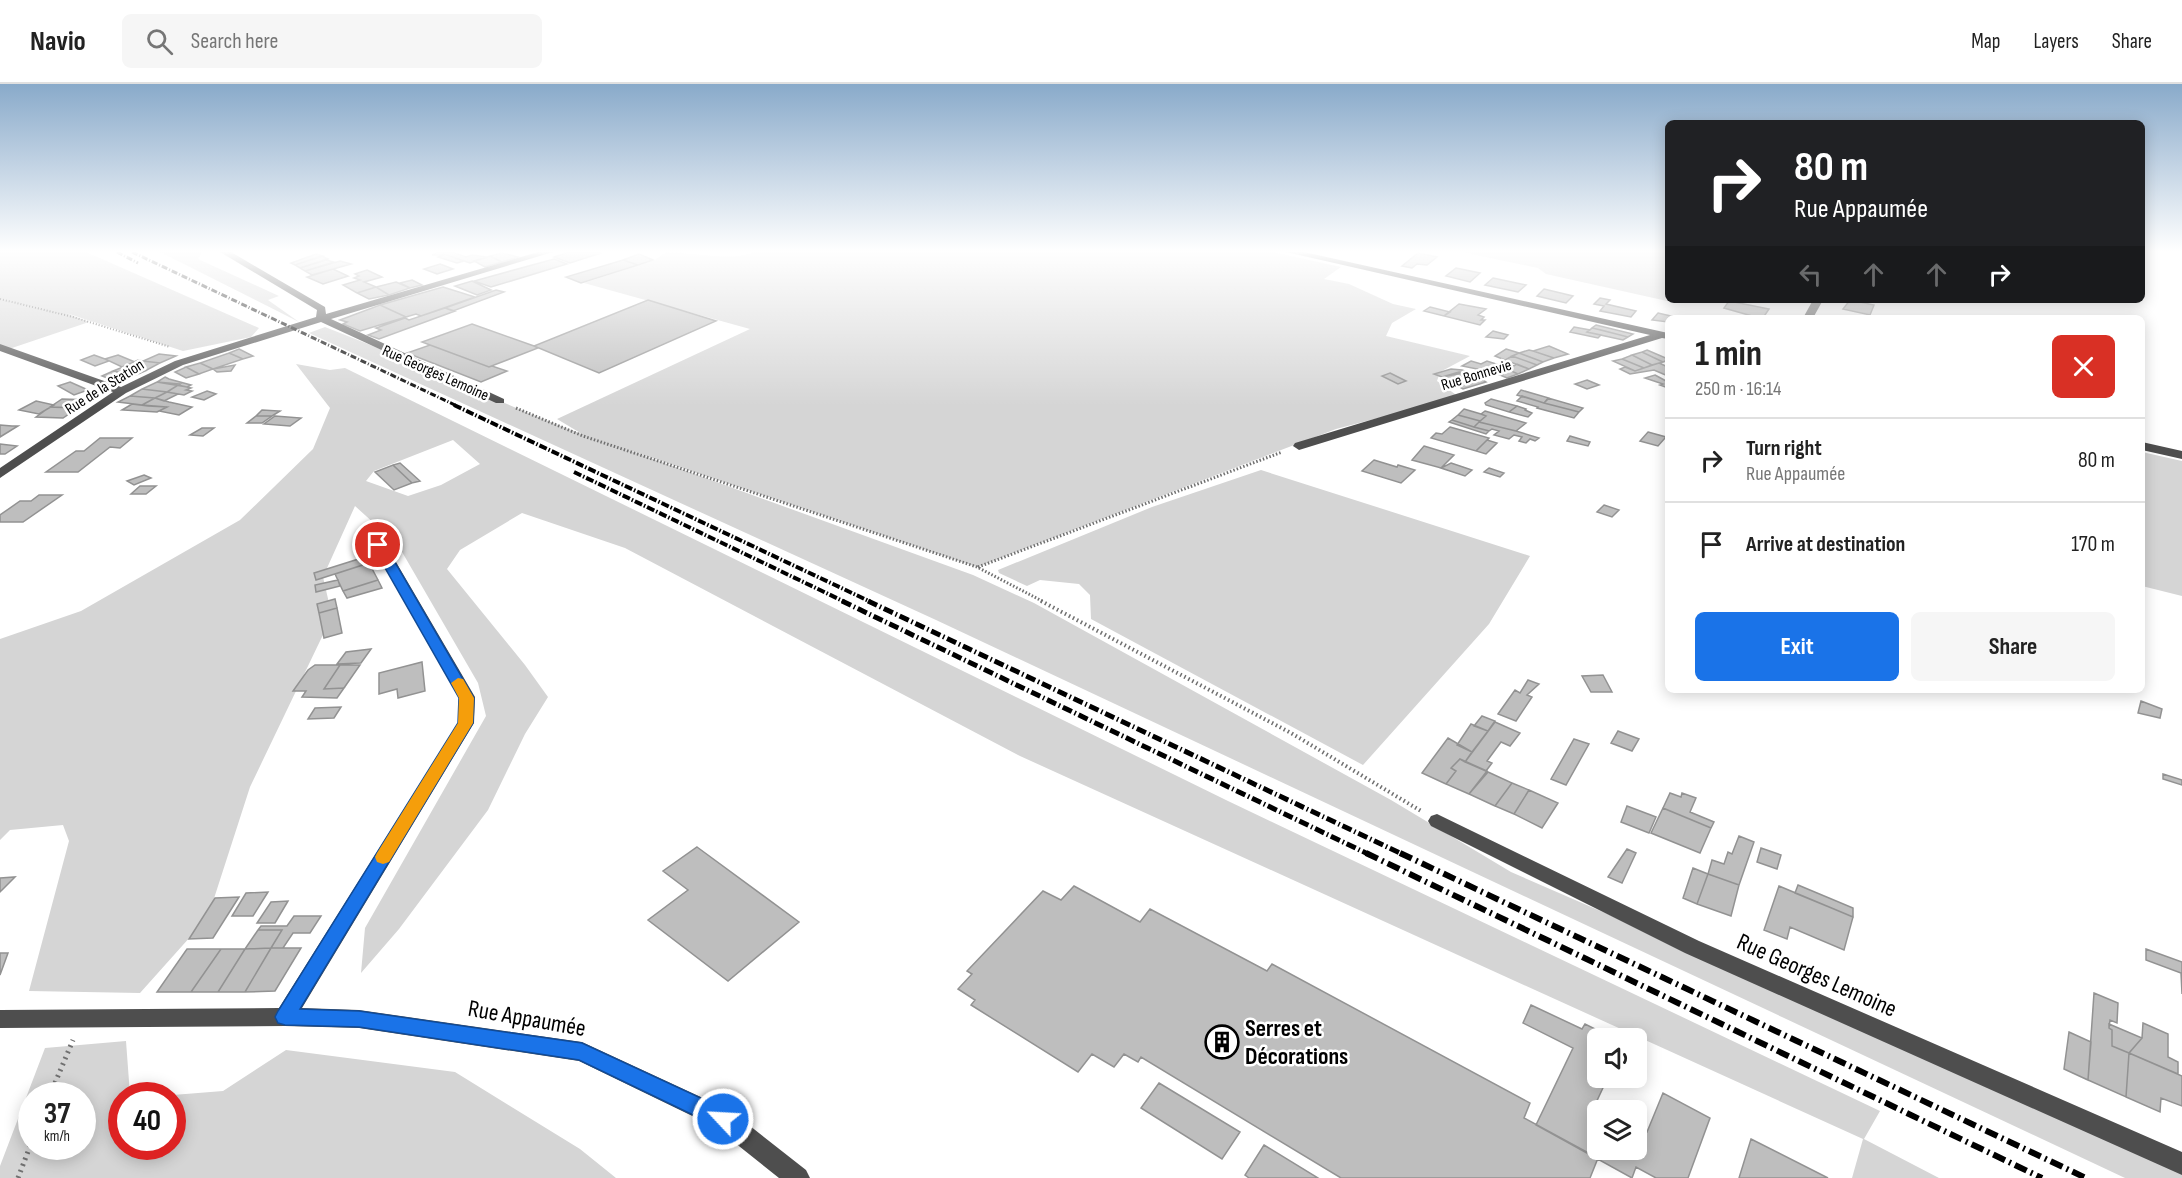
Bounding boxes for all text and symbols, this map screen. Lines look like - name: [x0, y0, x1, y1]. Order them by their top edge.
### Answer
- search box: [122, 14, 542, 68]
- text: Navio: [30, 25, 86, 58]
- icon: search: [143, 25, 176, 58]
- text: Search here: [191, 28, 278, 55]
- text: Map: [1971, 29, 2000, 54]
- text: Layers: [2033, 29, 2079, 54]
- text: Share: [2112, 29, 2152, 54]
- text: 80 m: [1794, 142, 1868, 193]
- icon: right: [1695, 144, 1773, 222]
- text: Rue Appaumée: [1794, 193, 1928, 225]
- icon: left: [1794, 258, 1827, 291]
- icon: ahead: [1857, 258, 1890, 291]
- icon: ahead: [1920, 258, 1953, 291]
- icon: right: [1983, 258, 2016, 291]
- text: 1 min: [1695, 333, 1762, 376]
- button: close: [2052, 335, 2115, 398]
- street label: Rue Georges Lemoine: [379, 341, 492, 405]
- street label: Rue de la Station: [62, 355, 148, 419]
- street label: Rue Bonnevie: [1439, 356, 1514, 395]
- text: 250 m · 16:14: [1695, 377, 1781, 401]
- text: Turn right: [1746, 435, 1822, 462]
- icon: right: [1695, 444, 1728, 477]
- text: 80 m: [2078, 447, 2115, 474]
- text: Rue Appaumée: [1746, 462, 1845, 486]
- pin: [352, 519, 403, 570]
- icon: arrive: [361, 528, 394, 561]
- icon: arrive: [1695, 528, 1728, 561]
- text: Arrive at destination: [1746, 531, 1905, 558]
- text: 170 m: [2071, 531, 2115, 558]
- button: Exit: [1695, 612, 1899, 681]
- button: Share: [1911, 612, 2115, 681]
- street label: Rue Georges Lemoine: [1732, 927, 1901, 1024]
- street label: Rue Appaumée: [466, 994, 588, 1043]
- place label: Serres et Décorations: [1245, 1014, 1348, 1071]
- building icon: Serres et Décorations: [1204, 1024, 1240, 1060]
- map controls: [1587, 1028, 1647, 1160]
- button: sound: [1587, 1028, 1647, 1088]
- speed limit sign: 40: [108, 1082, 186, 1160]
- position arrow: [691, 1087, 755, 1151]
- text: 37: [44, 1096, 70, 1132]
- button: layers: [1587, 1100, 1647, 1160]
- text: km/h: [44, 1127, 70, 1146]

